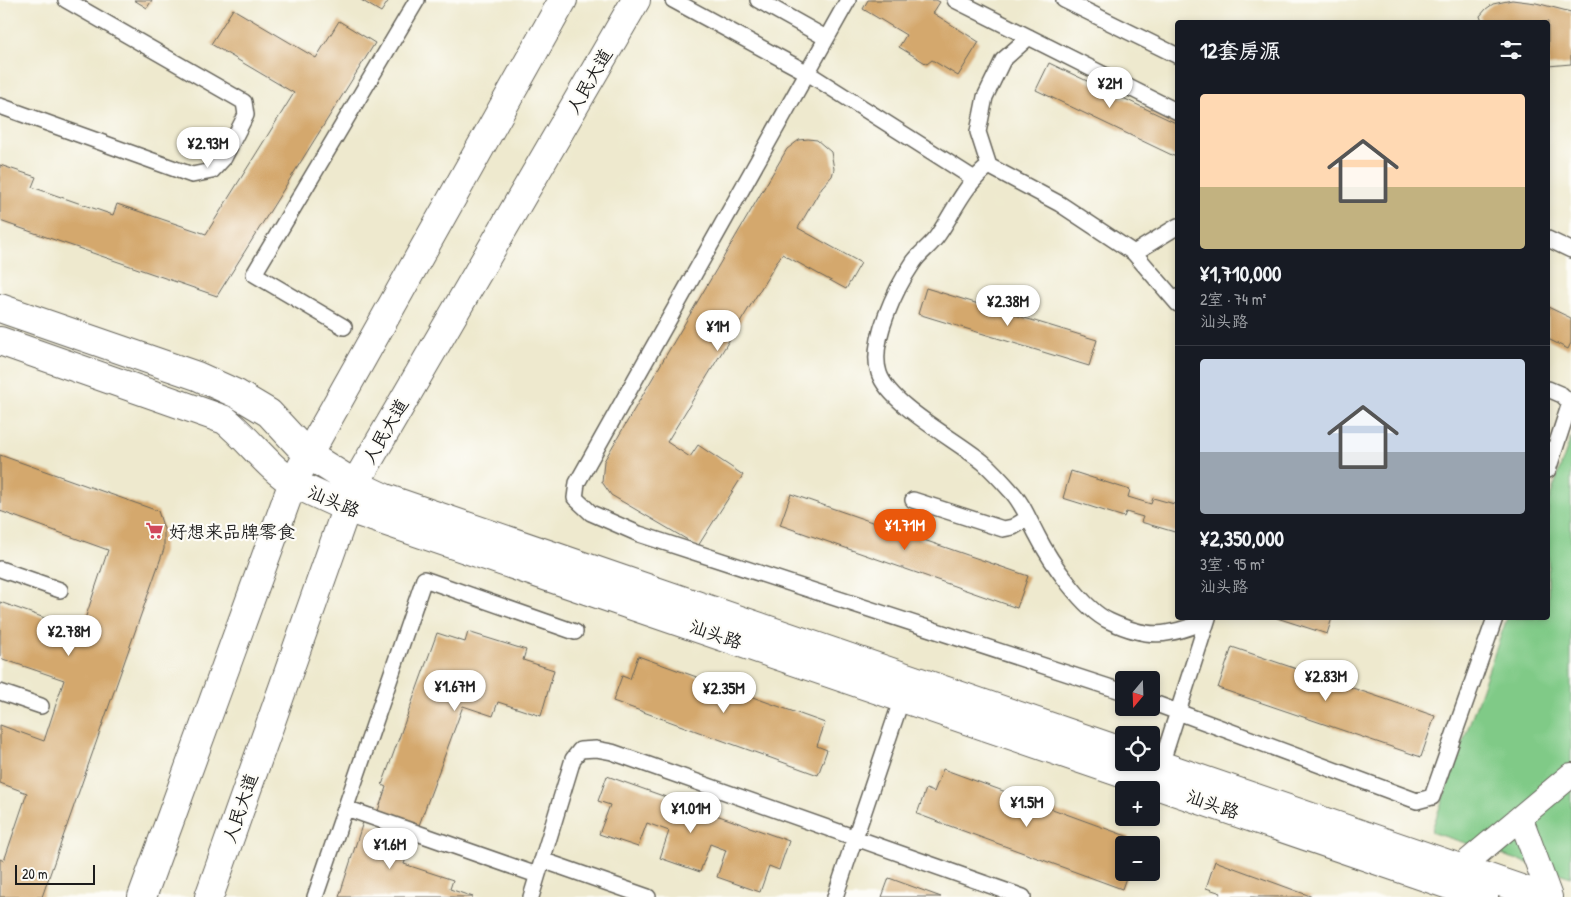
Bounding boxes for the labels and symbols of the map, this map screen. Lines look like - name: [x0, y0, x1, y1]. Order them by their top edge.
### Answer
- street label: 人民大道: [560, 44, 618, 118]
- pin: ¥2M: [1086, 66, 1134, 109]
- pin: ¥2.93M: [167, 126, 249, 169]
- pin: ¥2.38M: [967, 284, 1049, 327]
- pin: ¥1M: [694, 310, 742, 352]
- street label: 人民大道: [356, 394, 414, 468]
- street label: 汕头路: [304, 479, 364, 523]
- pin: ¥1.71M: [864, 508, 946, 551]
- place label: 好想来品牌零食: [169, 519, 295, 544]
- supermarket icon: 好想来品牌零食: [145, 521, 165, 541]
- street label: 汕头路: [686, 613, 746, 655]
- pin: ¥2.78M: [28, 614, 110, 657]
- pin: ¥2.83M: [1285, 660, 1367, 702]
- pin: ¥1.67M: [414, 670, 496, 712]
- north arrow: [1115, 671, 1160, 716]
- pin: ¥2.35M: [683, 672, 765, 714]
- street label: 人民大道: [216, 770, 264, 846]
- street label: 汕头路: [1183, 783, 1243, 825]
- pin: ¥1.5M: [992, 786, 1062, 828]
- pin: ¥1.01M: [650, 792, 732, 834]
- pin: ¥1.6M: [355, 828, 425, 870]
- scale bar: [15, 862, 95, 885]

